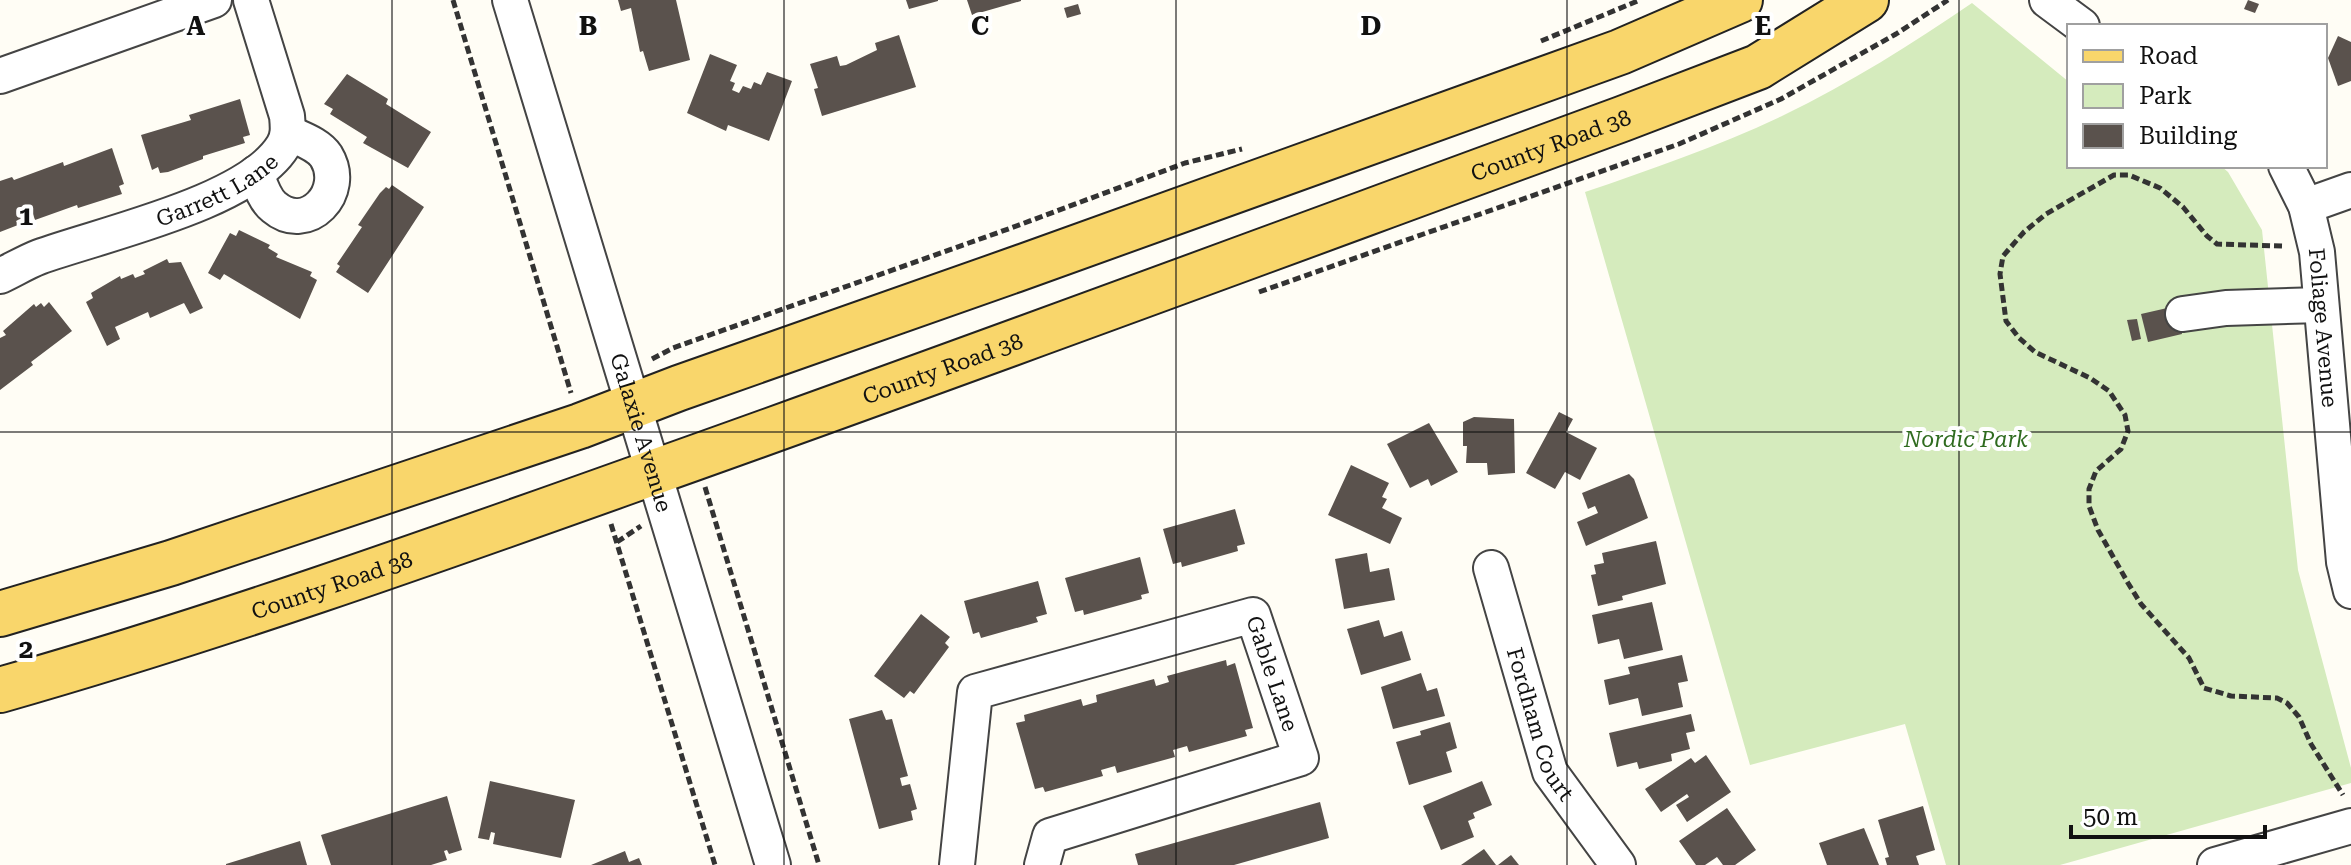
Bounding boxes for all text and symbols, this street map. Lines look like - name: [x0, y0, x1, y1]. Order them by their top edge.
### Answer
- text: A: [187, 11, 206, 41]
- text: B: [579, 11, 597, 41]
- text: C: [971, 11, 989, 41]
- text: D: [1361, 11, 1381, 41]
- text: E: [1755, 11, 1771, 41]
- legend: [2067, 24, 2327, 168]
- text: Road: [2139, 42, 2198, 70]
- text: Park: [2139, 82, 2192, 110]
- street label: County Road 38: [1467, 105, 1635, 186]
- text: Building: [2139, 122, 2237, 150]
- street label: Garrett Lane: [153, 149, 283, 232]
- text: 1: [19, 201, 33, 231]
- street label: Foliage Avenue: [2304, 247, 2342, 409]
- street label: County Road 38: [859, 328, 1026, 410]
- street label: Galaxie Avenue: [605, 350, 677, 515]
- park label: Nordic Park: [1903, 427, 2028, 452]
- street label: County Road 38: [248, 547, 416, 625]
- street label: Gable Lane: [1241, 613, 1303, 734]
- text: 2: [19, 634, 33, 664]
- street label: Fordham Court: [1502, 645, 1579, 806]
- scale bar: [2071, 789, 2265, 839]
- text: 50 m: [2083, 803, 2138, 831]

